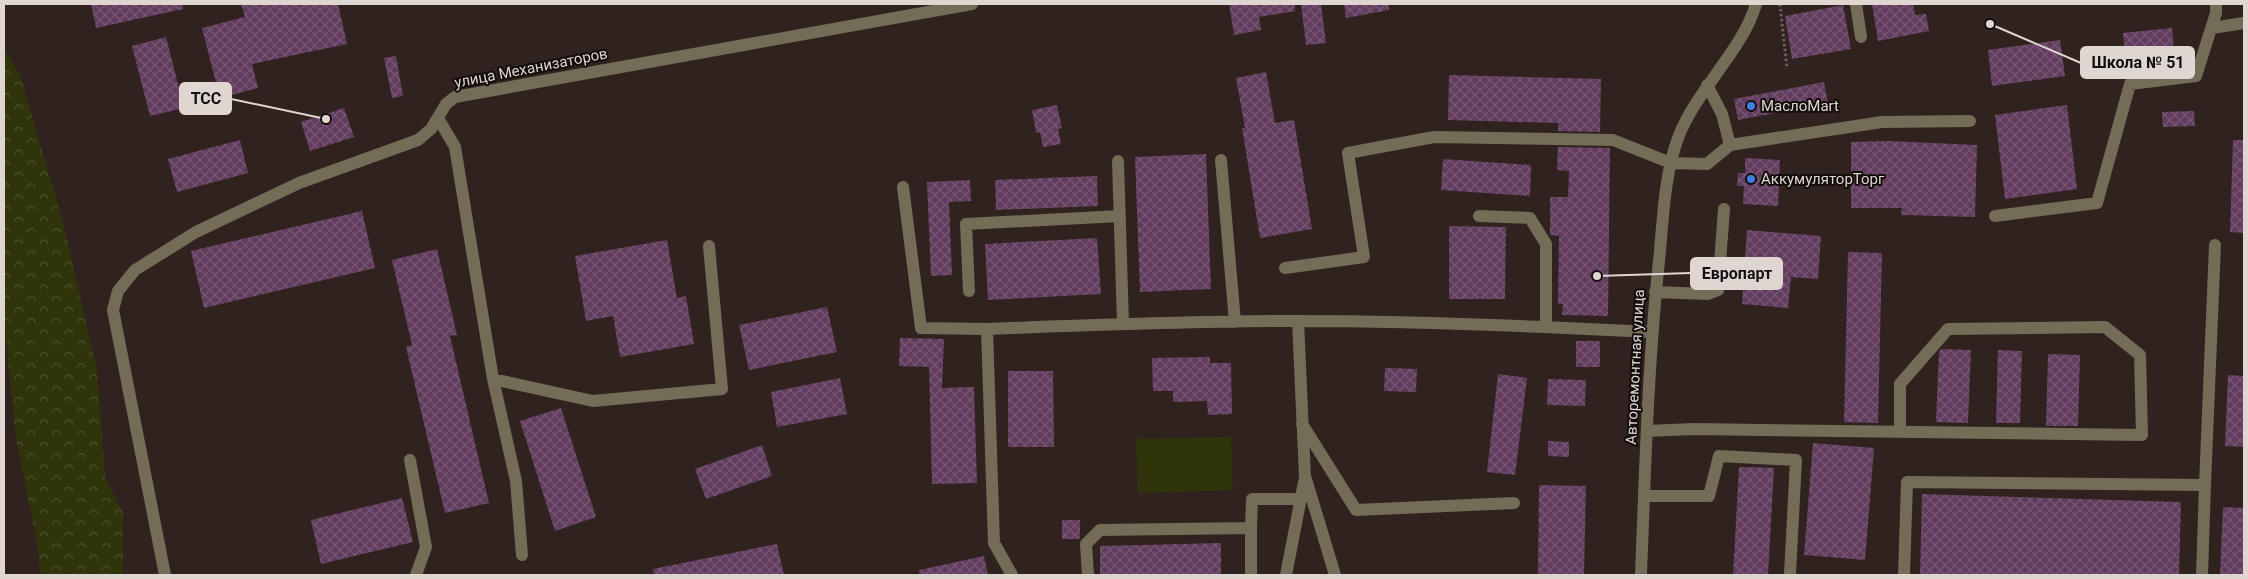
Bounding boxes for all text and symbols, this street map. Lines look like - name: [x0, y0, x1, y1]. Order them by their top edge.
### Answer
- street label: улица Механизаторов: [453, 44, 609, 92]
- callout: Школа № 51: [2081, 47, 2194, 78]
- text: Школа № 51: [2091, 53, 2185, 72]
- callout: ТСС: [180, 83, 231, 114]
- text: ТСС: [191, 89, 221, 108]
- place label: МаслоMart: [1761, 97, 1839, 115]
- marker: МаслоMart: [1745, 100, 1757, 112]
- place label: АккумуляторТорг: [1761, 170, 1885, 188]
- marker: АккумуляторТорг: [1745, 173, 1757, 185]
- callout: Европарт: [1691, 258, 1782, 289]
- text: Европарт: [1702, 264, 1772, 283]
- street label: Авторемонтная улица: [1622, 289, 1648, 445]

